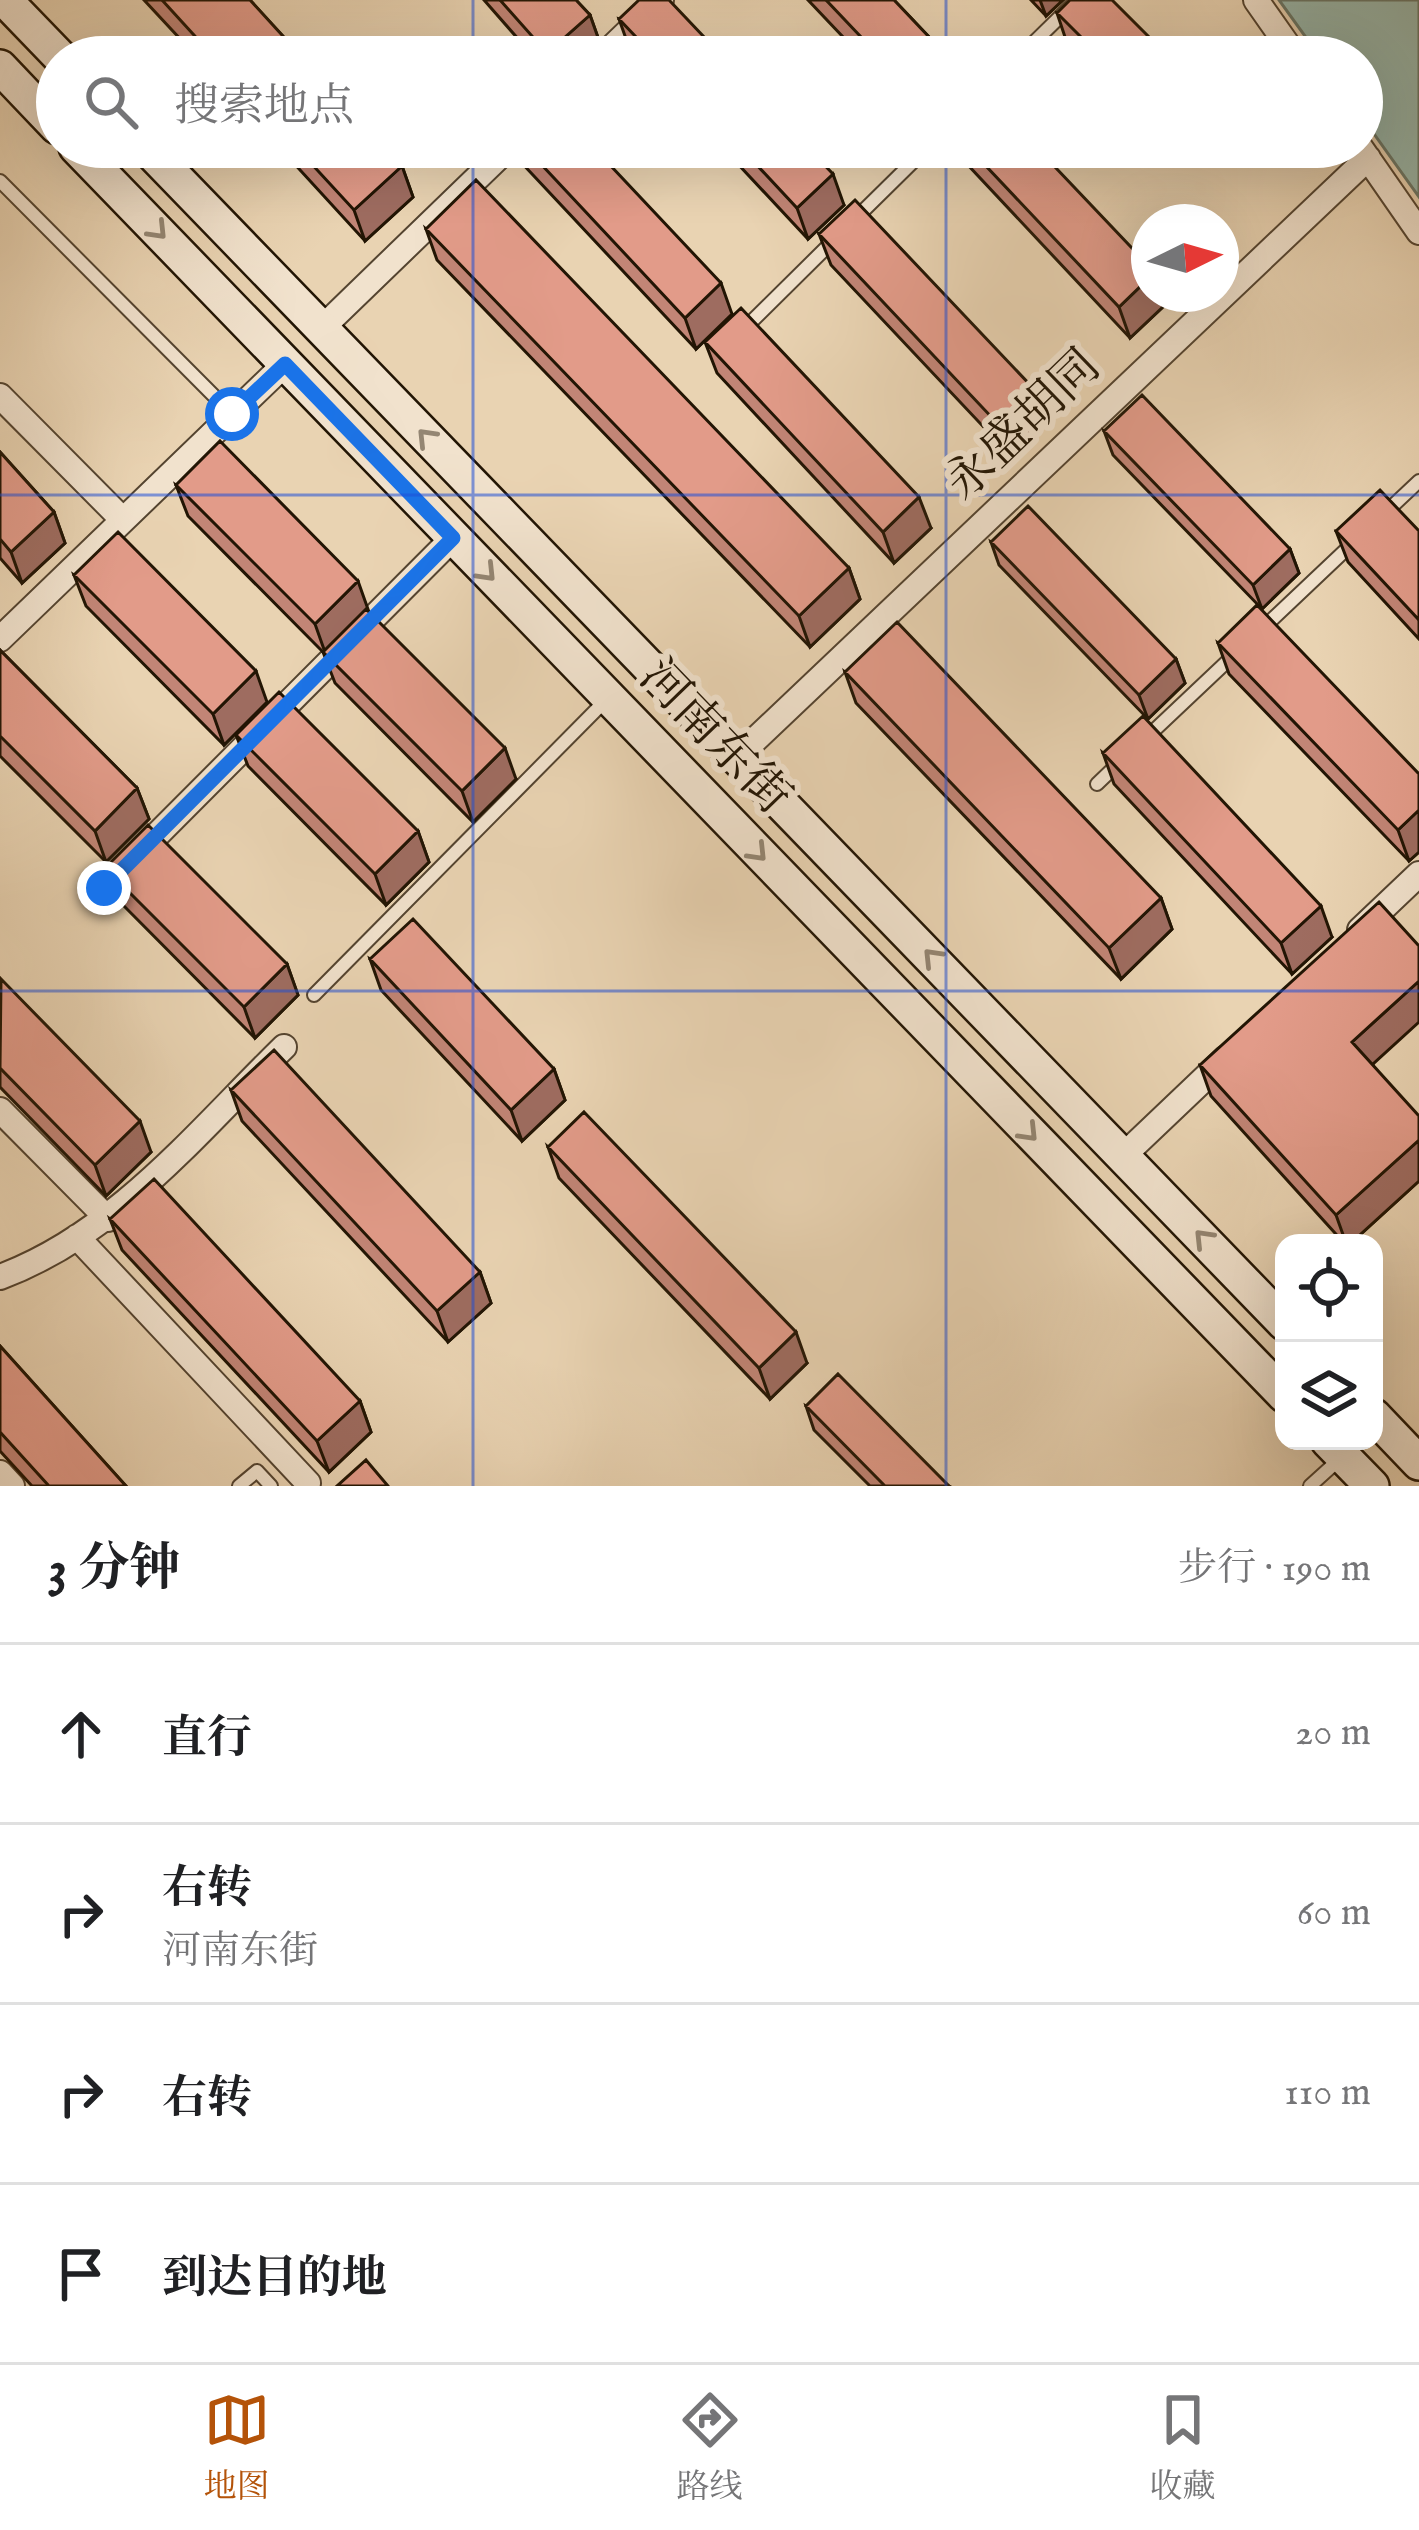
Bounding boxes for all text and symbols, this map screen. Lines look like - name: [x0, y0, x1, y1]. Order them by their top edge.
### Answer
- search box: [36, 36, 1383, 168]
- icon: search: [78, 69, 144, 135]
- text: 搜索地点: [174, 79, 354, 136]
- north arrow: [1131, 204, 1239, 312]
- one-way arrow: [143, 218, 165, 239]
- street label: 永盛胡同: [934, 338, 1114, 514]
- route start: [205, 387, 259, 441]
- one-way arrow: [419, 429, 441, 451]
- one-way arrow: [472, 559, 494, 581]
- street label: 河南东街: [626, 648, 802, 828]
- one-way arrow: [744, 839, 766, 861]
- route end: [77, 861, 131, 915]
- one-way arrow: [925, 950, 947, 971]
- one-way arrow: [1015, 1119, 1037, 1141]
- one-way arrow: [1195, 1231, 1217, 1252]
- map controls: [1275, 1234, 1383, 1450]
- button: locate: [1275, 1234, 1383, 1342]
- button: layers: [1275, 1342, 1383, 1450]
- text: 3 分钟: [48, 1538, 180, 1603]
- text: 步行 · 190 m: [1178, 1545, 1371, 1594]
- icon: ahead: [48, 1701, 114, 1767]
- text: 20 m: [1295, 1709, 1371, 1758]
- text: 直行: [162, 1711, 252, 1768]
- text: 右转: [162, 1861, 252, 1918]
- icon: right: [48, 1881, 114, 1947]
- text: 60 m: [1297, 1889, 1371, 1938]
- text: 河南东街: [162, 1928, 318, 1977]
- icon: right: [48, 2061, 114, 2127]
- text: 110 m: [1284, 2069, 1371, 2118]
- text: 右转: [162, 2071, 252, 2128]
- icon: arrive: [48, 2241, 114, 2307]
- text: 到达目的地: [162, 2251, 387, 2308]
- tab: 地图: [204, 2387, 270, 2509]
- tab: 路线: [677, 2387, 743, 2509]
- tab: 收藏: [1150, 2387, 1216, 2509]

